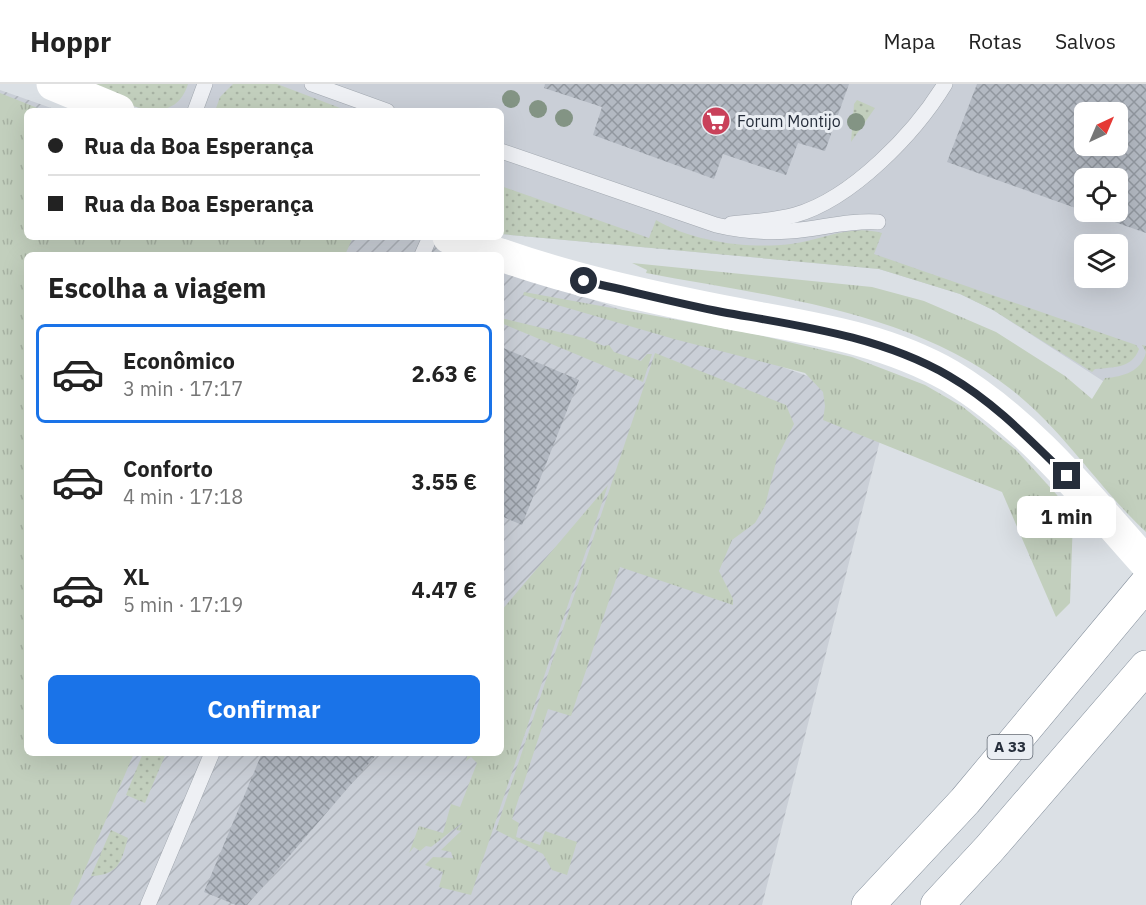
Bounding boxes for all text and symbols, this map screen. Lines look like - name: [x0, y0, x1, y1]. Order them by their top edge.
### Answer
- text: Hoppr: [30, 23, 111, 60]
- text: Mapa: [884, 27, 935, 55]
- text: Rotas: [968, 27, 1022, 55]
- text: Salvos: [1055, 27, 1116, 55]
- north arrow: [1074, 102, 1128, 156]
- map controls: [1074, 102, 1128, 288]
- supermarket icon: Forum Montijo: [700, 105, 732, 137]
- place label: Forum Montijo: [737, 111, 841, 131]
- text: Rua da Boa Esperança: [84, 131, 314, 160]
- button: locate: [1074, 168, 1128, 222]
- text: Rua da Boa Esperança: [84, 189, 314, 218]
- button: layers: [1074, 234, 1128, 288]
- route start: [570, 267, 597, 294]
- text: Escolha a viagem: [48, 270, 266, 305]
- text: Econômico: [123, 346, 235, 375]
- icon: car: [51, 347, 105, 401]
- text: 2.63 €: [412, 359, 477, 388]
- text: 3 min · 17:17: [123, 375, 243, 402]
- text: Conforto: [123, 454, 213, 483]
- icon: car: [51, 455, 105, 509]
- route end: [1053, 462, 1080, 489]
- text: 3.55 €: [412, 467, 477, 496]
- text: 4 min · 17:18: [123, 483, 243, 510]
- callout: 1 min: [1018, 497, 1116, 539]
- text: 1 min: [1040, 503, 1093, 530]
- text: XL: [123, 562, 149, 591]
- icon: car: [51, 563, 105, 617]
- text: 4.47 €: [412, 575, 477, 604]
- text: 5 min · 17:19: [123, 591, 243, 618]
- button: Confirmar: [48, 675, 480, 744]
- road number: A 33: [988, 735, 1032, 759]

